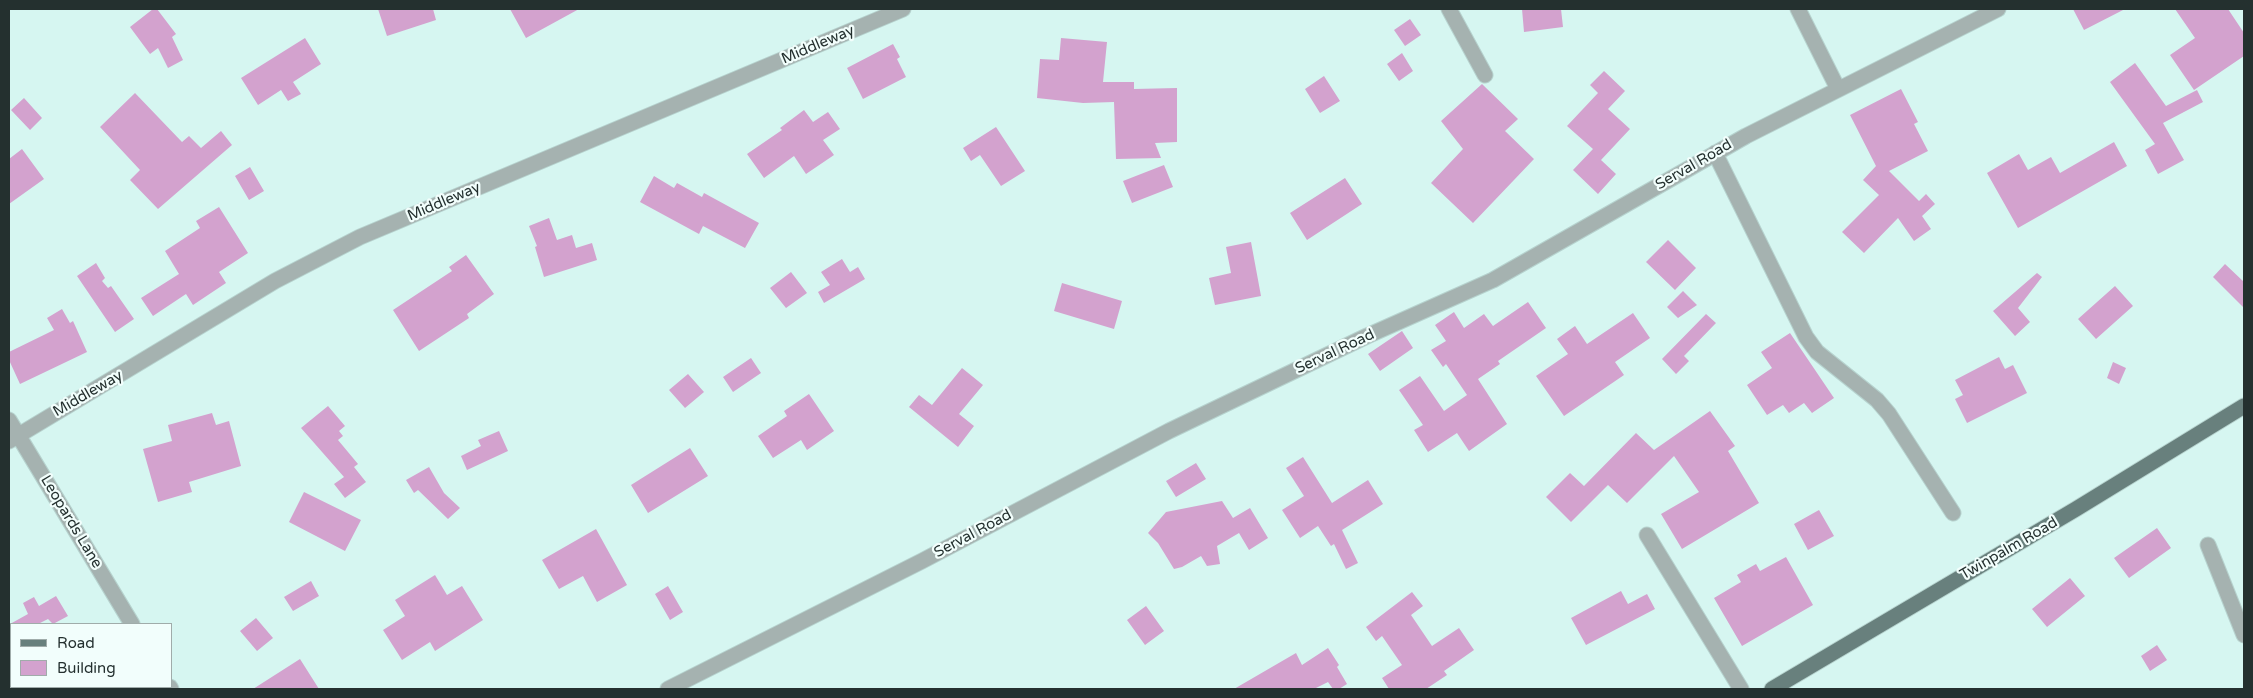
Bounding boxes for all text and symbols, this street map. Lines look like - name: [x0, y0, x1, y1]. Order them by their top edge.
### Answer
- street label: Middleway: [779, 22, 857, 68]
- street label: Serval Road: [1653, 136, 1735, 194]
- street label: Middleway: [405, 179, 483, 225]
- street label: Serval Road: [1293, 326, 1377, 378]
- street label: Middleway: [50, 367, 126, 421]
- street label: Leopards Lane: [36, 472, 106, 572]
- street label: Serval Road: [931, 506, 1015, 562]
- street label: Twinpalm Road: [1957, 514, 2061, 584]
- legend: [10, 623, 172, 688]
- text: Road: [57, 634, 95, 652]
- text: Building: [57, 659, 116, 677]

